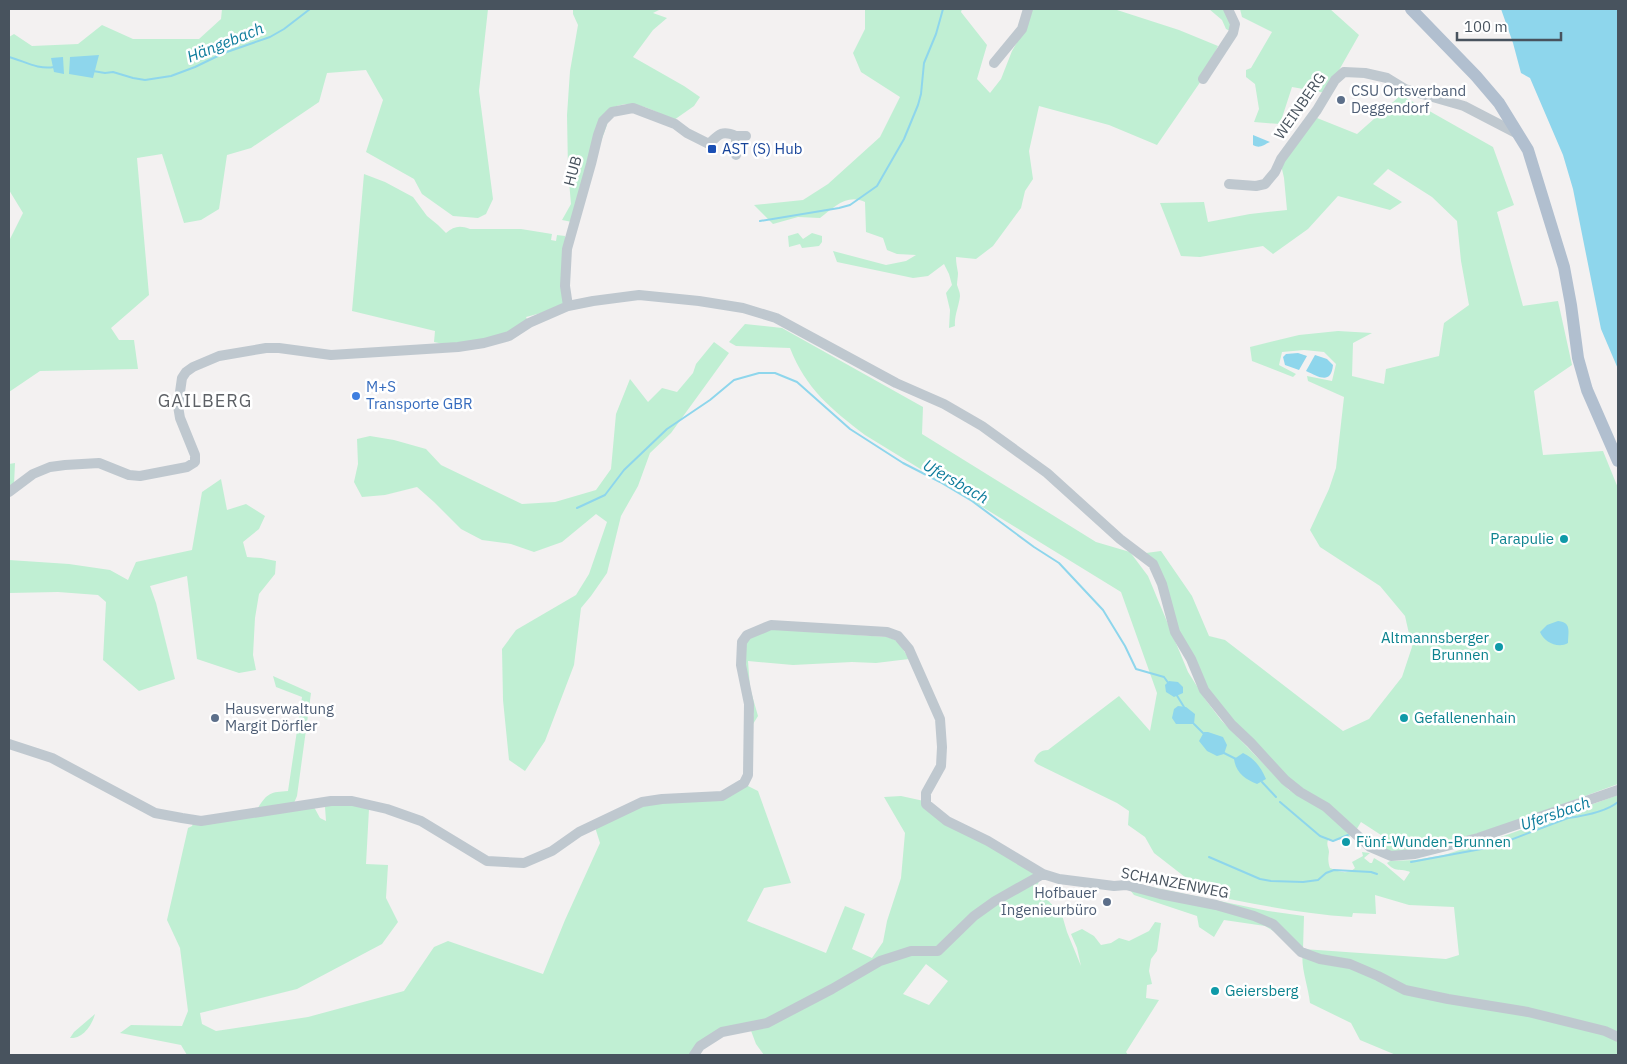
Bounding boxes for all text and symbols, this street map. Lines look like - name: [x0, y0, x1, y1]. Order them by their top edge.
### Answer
- scale bar: [1457, 10, 1561, 42]
- text: 100 m: [1464, 17, 1508, 36]
- water label: Hängebach: [184, 18, 266, 66]
- street label: WEINBERG: [1270, 69, 1329, 143]
- place label: CSU Ortsverband Deggendorf: [1351, 81, 1466, 117]
- marker: CSU Ortsverband Deggendorf: [1335, 94, 1347, 106]
- place label: AST (S) Hub: [722, 139, 802, 158]
- marker: AST (S) Hub: [706, 143, 718, 155]
- street label: HUB: [559, 154, 586, 188]
- place label: M+S Transporte GBR: [366, 377, 473, 413]
- district label: GAILBERG: [158, 389, 252, 412]
- marker: M+S Transporte GBR: [350, 390, 362, 402]
- water label: Ufersbach: [920, 454, 992, 508]
- place label: Parapulie: [1490, 529, 1554, 548]
- marker: Parapulie: [1558, 533, 1570, 545]
- place label: Altmannsberger Brunnen: [1381, 628, 1489, 664]
- marker: Altmannsberger Brunnen: [1493, 641, 1505, 653]
- place label: Hausverwaltung Margit Dörfler: [225, 699, 334, 735]
- place label: Gefallenenhain: [1414, 708, 1516, 727]
- marker: Hausverwaltung Margit Dörfler: [209, 712, 221, 724]
- marker: Gefallenenhain: [1398, 712, 1410, 724]
- water label: Ufersbach: [1518, 792, 1592, 834]
- place label: Fünf-Wunden-Brunnen: [1356, 832, 1511, 851]
- marker: Fünf-Wunden-Brunnen: [1340, 836, 1352, 848]
- street label: SCHANZENWEG: [1120, 863, 1231, 902]
- place label: Hofbauer Ingenieurbüro: [1001, 883, 1097, 919]
- marker: Hofbauer Ingenieurbüro: [1101, 896, 1113, 908]
- place label: Geiersberg: [1225, 981, 1299, 1000]
- marker: Geiersberg: [1209, 985, 1221, 997]

